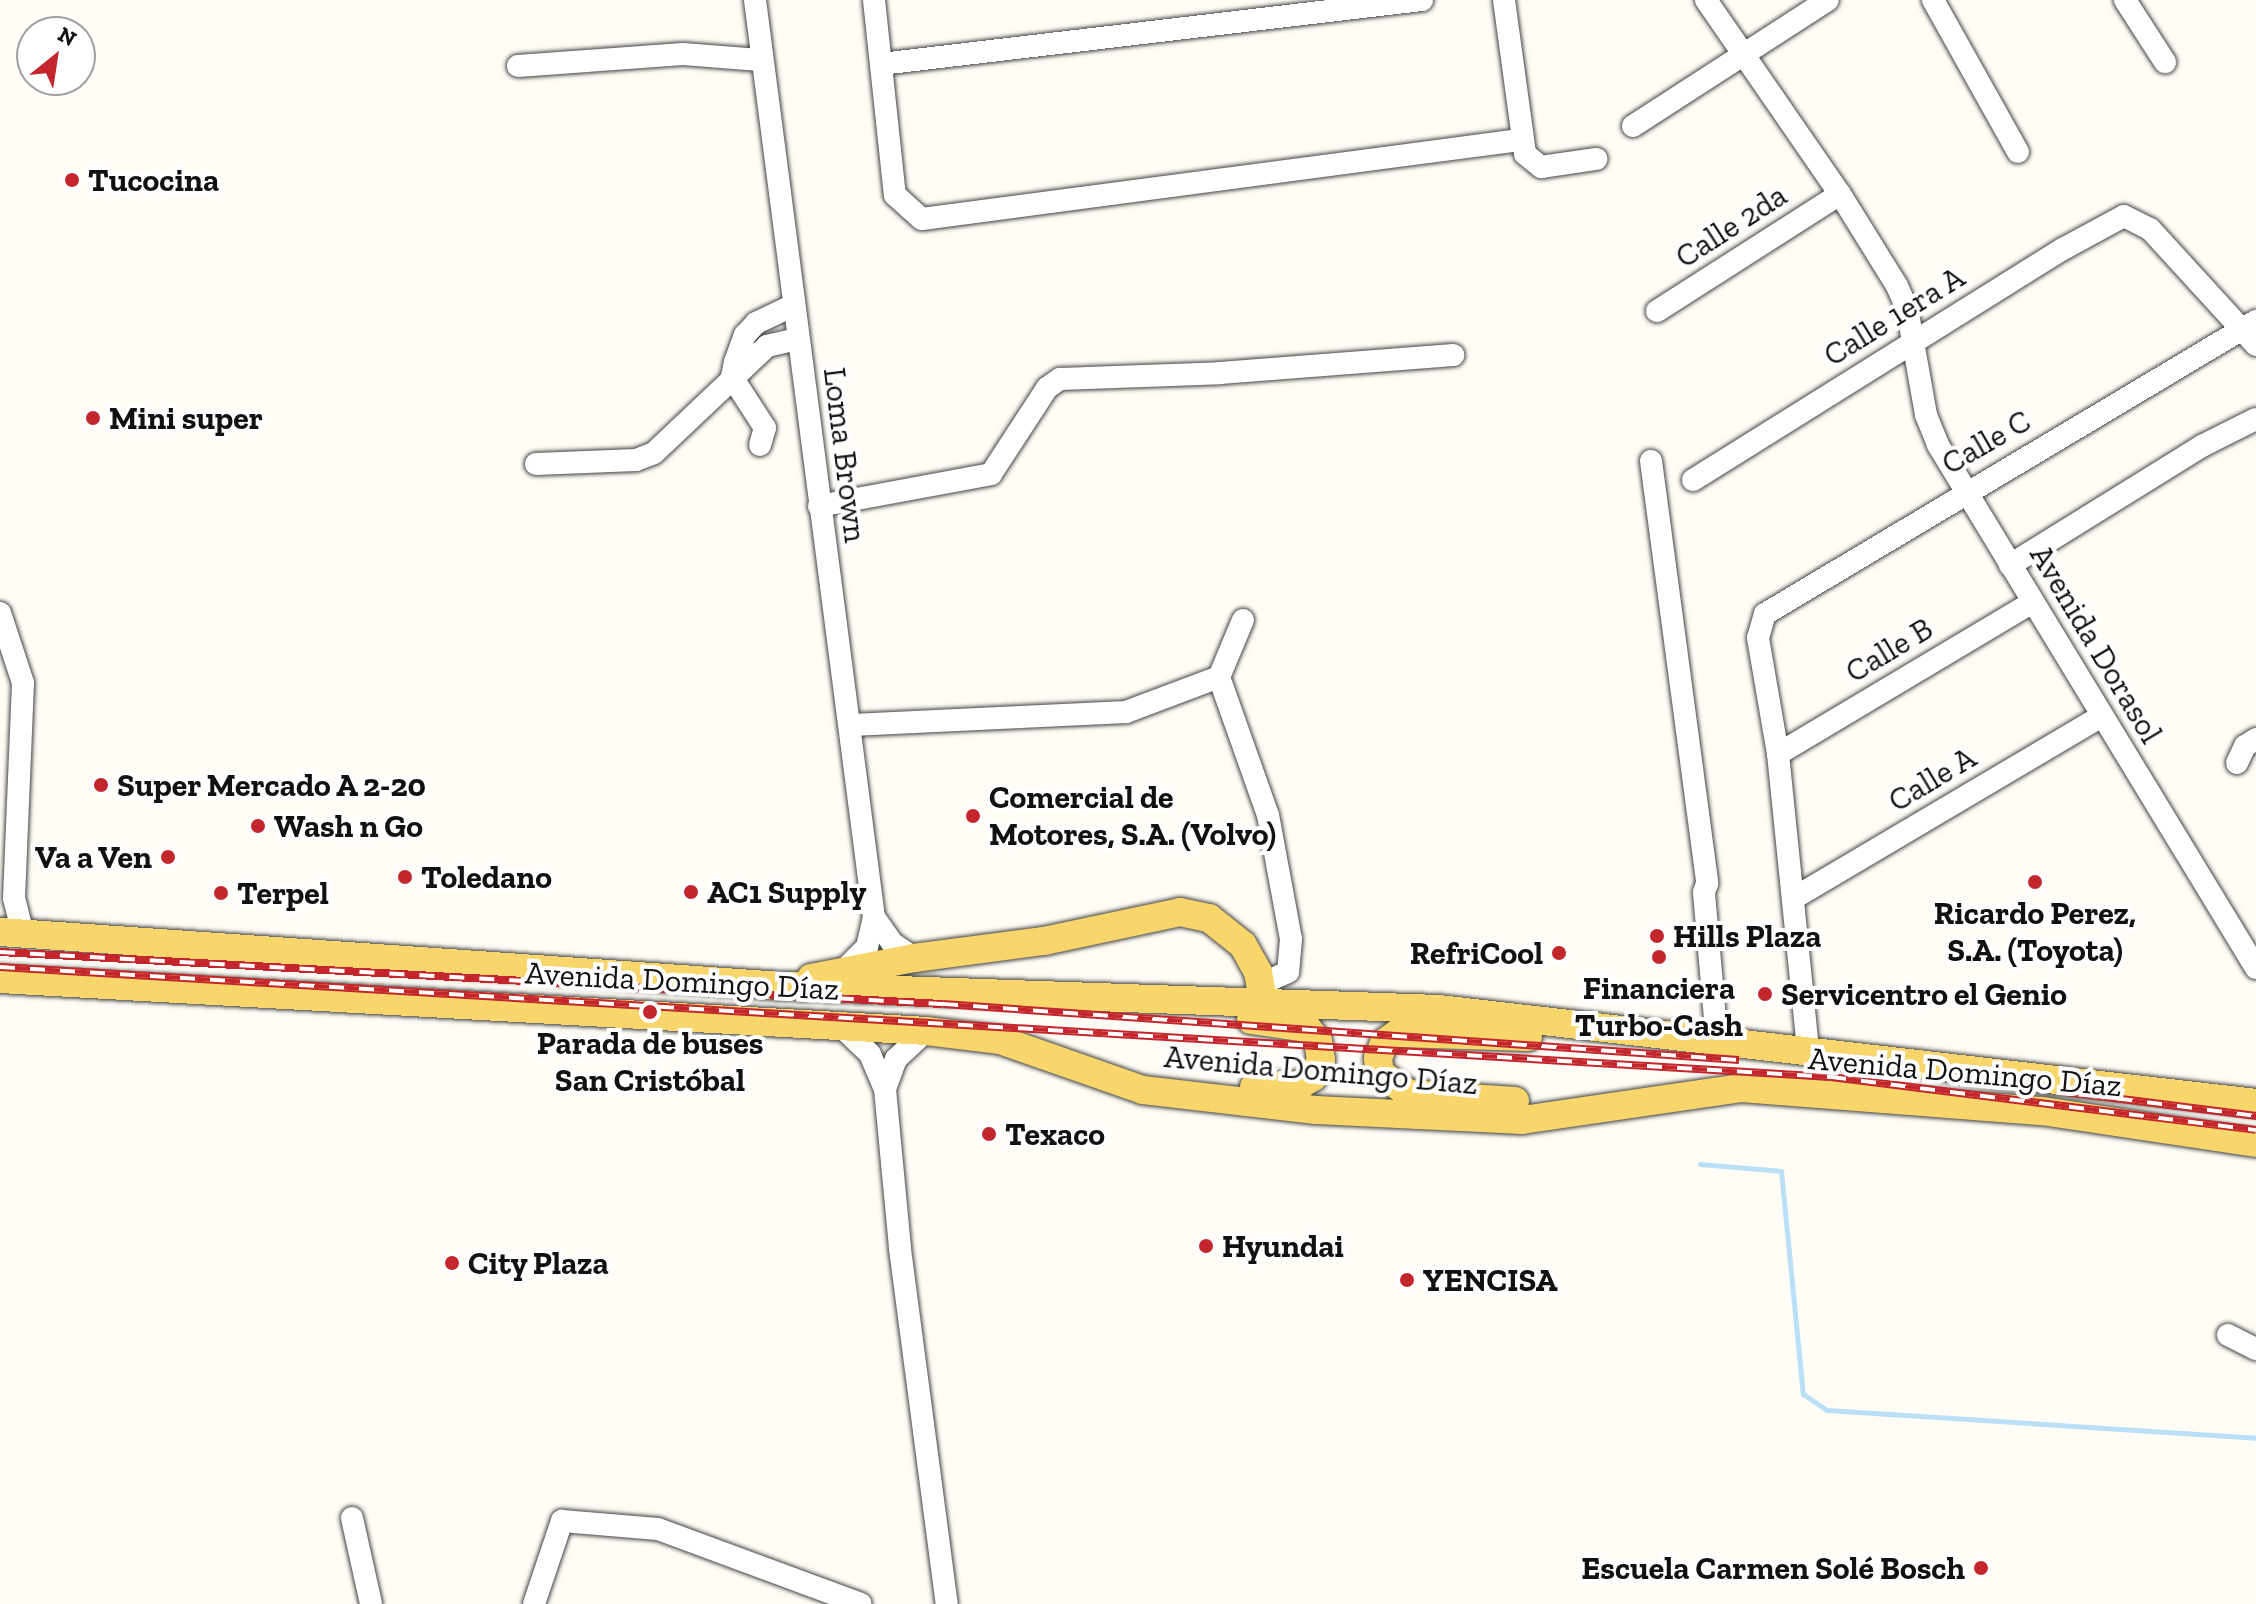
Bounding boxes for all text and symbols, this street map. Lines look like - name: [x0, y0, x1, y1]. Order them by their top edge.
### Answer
- north arrow: [16, 16, 96, 96]
- text: N: [53, 21, 81, 52]
- place label: Tucocina: [88, 161, 219, 199]
- marker: Tucocina: [63, 171, 81, 189]
- street label: Calle 2da: [1668, 176, 1794, 276]
- street label: Calle 1era A: [1816, 257, 1972, 375]
- street label: Loma Brown: [815, 365, 875, 545]
- place label: Mini super: [109, 399, 263, 437]
- street label: Calle C: [1935, 401, 2037, 483]
- marker: Mini super: [84, 409, 102, 427]
- street label: Avenida Dorasol: [2022, 538, 2170, 750]
- street label: Calle B: [1838, 609, 1940, 691]
- street label: Calle A: [1881, 738, 1983, 820]
- place label: Super Mercado A 2-20: [117, 766, 428, 804]
- marker: Super Mercado A 2-20: [92, 776, 110, 794]
- place label: Comercial de Motores, S.A. (Volvo): [989, 779, 1276, 854]
- place label: Wash n Go: [274, 807, 423, 845]
- marker: Comercial de Motores, S.A. (Volvo): [964, 807, 982, 825]
- marker: Wash n Go: [249, 817, 267, 835]
- place label: Va a Ven: [34, 838, 152, 876]
- marker: Va a Ven: [159, 848, 177, 866]
- place label: Toledano: [421, 858, 552, 896]
- marker: Toledano: [396, 868, 414, 886]
- place label: AC1 Supply: [707, 873, 866, 911]
- marker: Ricardo Perez, S.A. (Toyota): [2026, 873, 2044, 891]
- place label: Terpel: [237, 874, 329, 912]
- marker: AC1 Supply: [682, 883, 700, 901]
- marker: Terpel: [212, 884, 230, 902]
- place label: Ricardo Perez, S.A. (Toyota): [1934, 895, 2136, 970]
- place label: Hills Plaza: [1673, 917, 1822, 955]
- marker: Hills Plaza: [1648, 927, 1666, 945]
- place label: RefriCool: [1410, 934, 1543, 972]
- marker: RefriCool: [1550, 944, 1568, 962]
- marker: Financiera Turbo-Cash: [1650, 948, 1668, 966]
- street label: Avenida Domingo Díaz: [524, 954, 840, 1008]
- place label: Financiera Turbo-Cash: [1575, 970, 1743, 1045]
- place label: Servicentro el Genio: [1781, 975, 2067, 1013]
- marker: Servicentro el Genio: [1756, 985, 1774, 1003]
- marker: Parada de buses San Cristóbal: [641, 1003, 659, 1021]
- place label: Parada de buses San Cristóbal: [537, 1025, 763, 1100]
- street label: Avenida Domingo Díaz: [1163, 1037, 1479, 1103]
- street label: Avenida Domingo Díaz: [1807, 1039, 2123, 1105]
- place label: Texaco: [1005, 1115, 1105, 1153]
- marker: Texaco: [980, 1125, 998, 1143]
- place label: Hyundai: [1222, 1227, 1344, 1265]
- marker: Hyundai: [1197, 1237, 1215, 1255]
- place label: City Plaza: [468, 1244, 610, 1282]
- marker: City Plaza: [443, 1254, 461, 1272]
- place label: YENCISA: [1423, 1261, 1557, 1299]
- marker: YENCISA: [1398, 1271, 1416, 1289]
- place label: Escuela Carmen Solé Bosch: [1581, 1549, 1965, 1587]
- marker: Escuela Carmen Solé Bosch: [1972, 1559, 1990, 1577]

